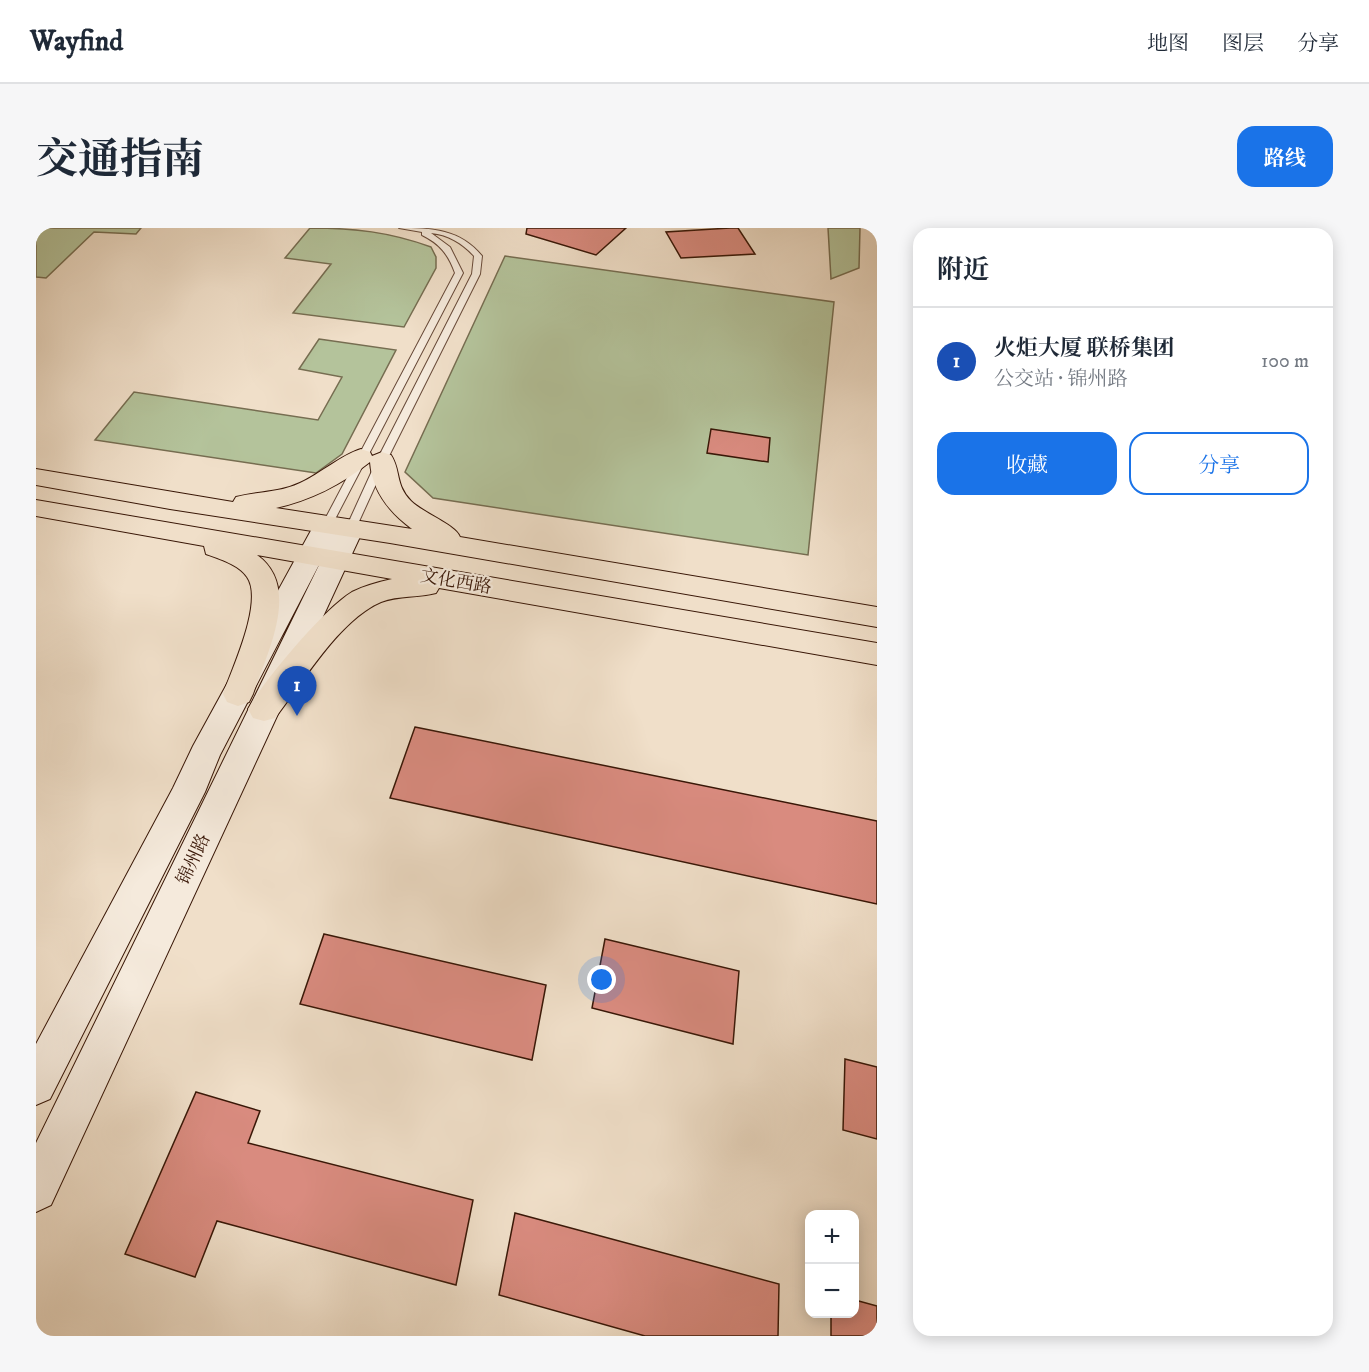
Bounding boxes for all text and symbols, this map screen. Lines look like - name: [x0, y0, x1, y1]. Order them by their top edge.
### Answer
- text: Wayfind: [30, 24, 123, 59]
- text: 地图: [1147, 31, 1189, 57]
- text: 图层: [1222, 31, 1264, 57]
- text: 分享: [1297, 31, 1339, 57]
- button: 路线: [1237, 126, 1333, 187]
- text: 交通指南: [36, 135, 204, 187]
- text: 附近: [937, 254, 989, 287]
- text: 火炬大厦 联桥集团: [994, 335, 1175, 362]
- text: 1: [953, 349, 960, 374]
- text: 100 m: [1261, 349, 1309, 374]
- text: 公交站 · 锦州路: [994, 367, 1127, 392]
- button: 收藏: [937, 432, 1117, 495]
- button: 分享: [1129, 432, 1309, 495]
- street label: 文化西路: [418, 565, 493, 599]
- pin: 1: [278, 666, 316, 716]
- street label: 锦州路: [173, 830, 215, 889]
- your location: [587, 965, 616, 994]
- map controls: [805, 1210, 859, 1318]
- button: +: [805, 1210, 859, 1264]
- button: −: [805, 1264, 859, 1318]

